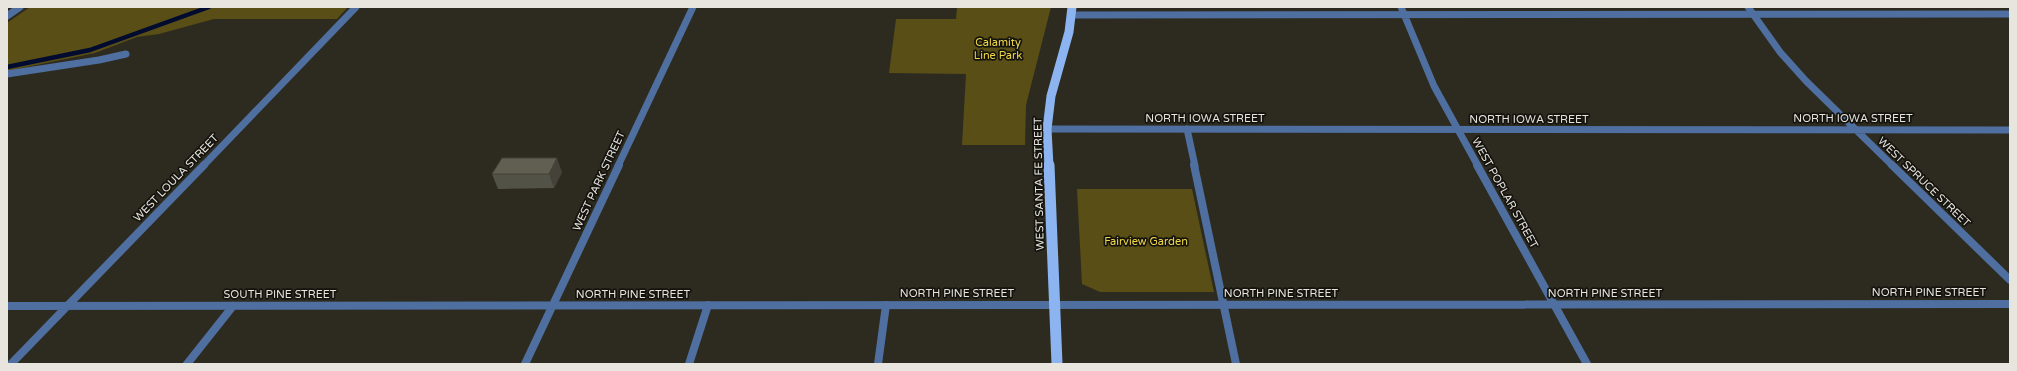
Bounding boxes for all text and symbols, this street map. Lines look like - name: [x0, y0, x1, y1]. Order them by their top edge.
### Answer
- park label: Calamity Line Park: [974, 36, 1022, 62]
- street label: NORTH IOWA STREET: [1145, 112, 1265, 125]
- street label: NORTH IOWA STREET: [1793, 112, 1913, 125]
- street label: NORTH IOWA STREET: [1469, 113, 1589, 126]
- street label: WEST SANTA FE STREET: [1031, 117, 1047, 251]
- street label: WEST PARK STREET: [570, 129, 628, 233]
- street label: WEST LOULA STREET: [131, 131, 221, 224]
- street label: WEST SPRUCE STREET: [1875, 134, 1973, 230]
- street label: WEST POPLAR STREET: [1469, 135, 1541, 251]
- park label: Fairview Garden: [1104, 235, 1188, 248]
- street label: NORTH PINE STREET: [1872, 286, 1986, 299]
- street label: NORTH PINE STREET: [900, 287, 1014, 300]
- street label: NORTH PINE STREET: [1224, 287, 1338, 300]
- street label: NORTH PINE STREET: [1548, 287, 1662, 300]
- street label: SOUTH PINE STREET: [224, 288, 337, 301]
- street label: NORTH PINE STREET: [576, 288, 690, 301]

